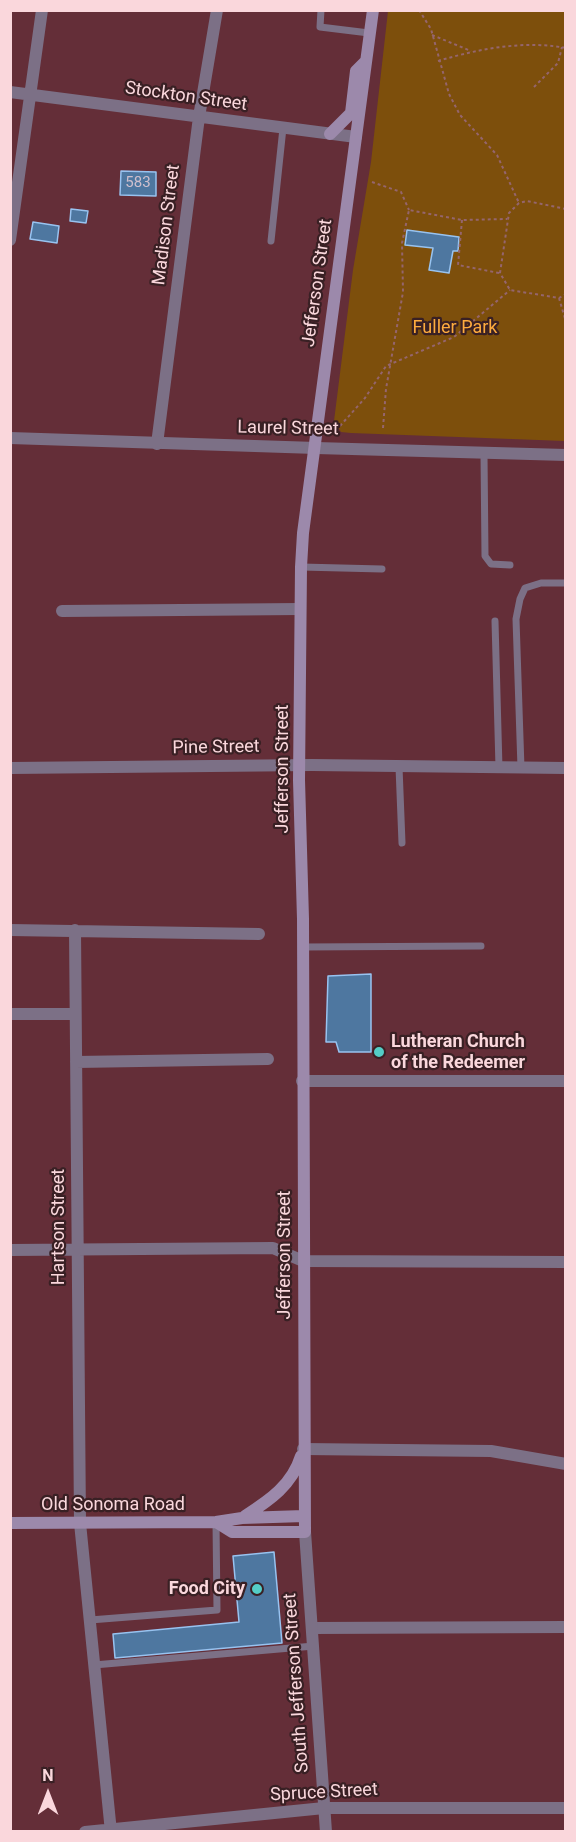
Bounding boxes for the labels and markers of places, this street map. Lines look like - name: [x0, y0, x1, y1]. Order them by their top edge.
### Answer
- place label: Lutheran Church of the Redeemer: [391, 1031, 525, 1074]
- marker: Lutheran Church of the Redeemer: [372, 1045, 386, 1059]
- place label: Food City: [169, 1578, 245, 1600]
- marker: Food City: [250, 1582, 264, 1596]

